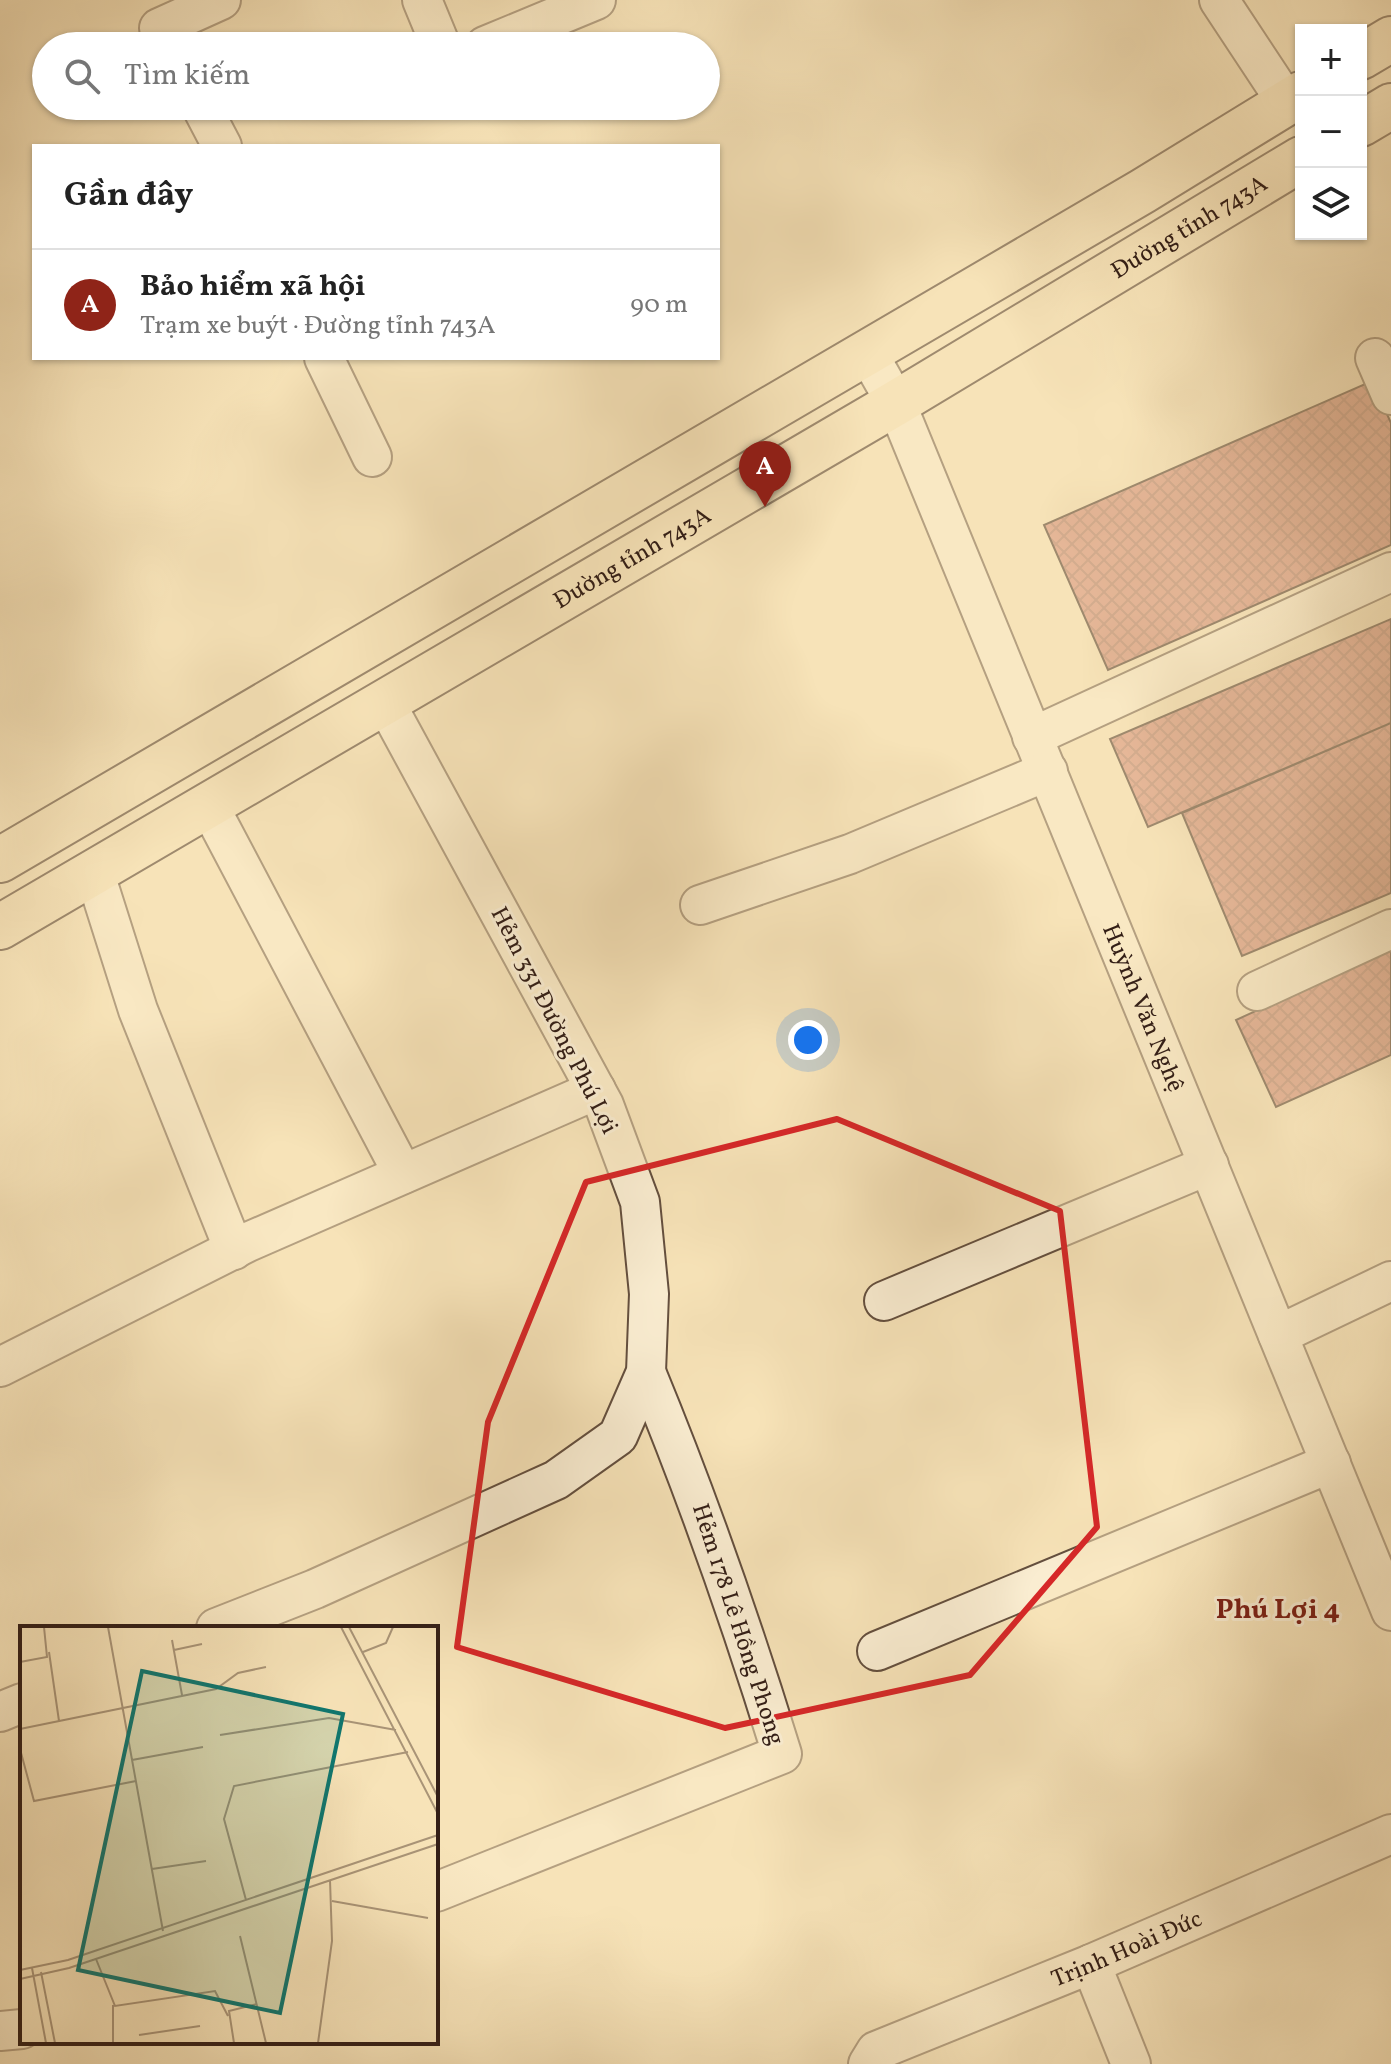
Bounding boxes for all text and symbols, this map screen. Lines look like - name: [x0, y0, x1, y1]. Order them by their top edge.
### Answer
- map controls: [1295, 24, 1367, 240]
- button: +: [1295, 24, 1367, 96]
- search box: [32, 32, 720, 120]
- icon: search: [60, 54, 104, 98]
- text: Tìm kiếm: [124, 55, 250, 97]
- button: −: [1295, 96, 1367, 168]
- street label: Đường tỉnh 743A: [1105, 168, 1275, 289]
- button: layers: [1295, 168, 1367, 240]
- text: Gần đây: [64, 173, 193, 220]
- text: Bảo hiểm xã hội: [140, 266, 366, 308]
- text: A: [81, 287, 99, 323]
- text: 90 m: [630, 287, 688, 323]
- text: Trạm xe buýt · Đường tỉnh 743A: [140, 308, 496, 344]
- pin: A: [739, 441, 791, 507]
- street label: Đường tỉnh 743A: [548, 500, 718, 619]
- street label: Hẻm 331 Đường Phú Lợi: [481, 901, 625, 1141]
- street label: Huỳnh Văn Nghệ: [1092, 919, 1191, 1097]
- your location: [788, 1020, 828, 1060]
- street label: Hẻm 178 Lê Hồng Phong: [682, 1499, 792, 1750]
- district label: Phú Lợi 4: [1216, 1591, 1340, 1630]
- inset map: [20, 1626, 438, 2044]
- street label: Trịnh Hoài Đức: [1047, 1903, 1208, 1997]

